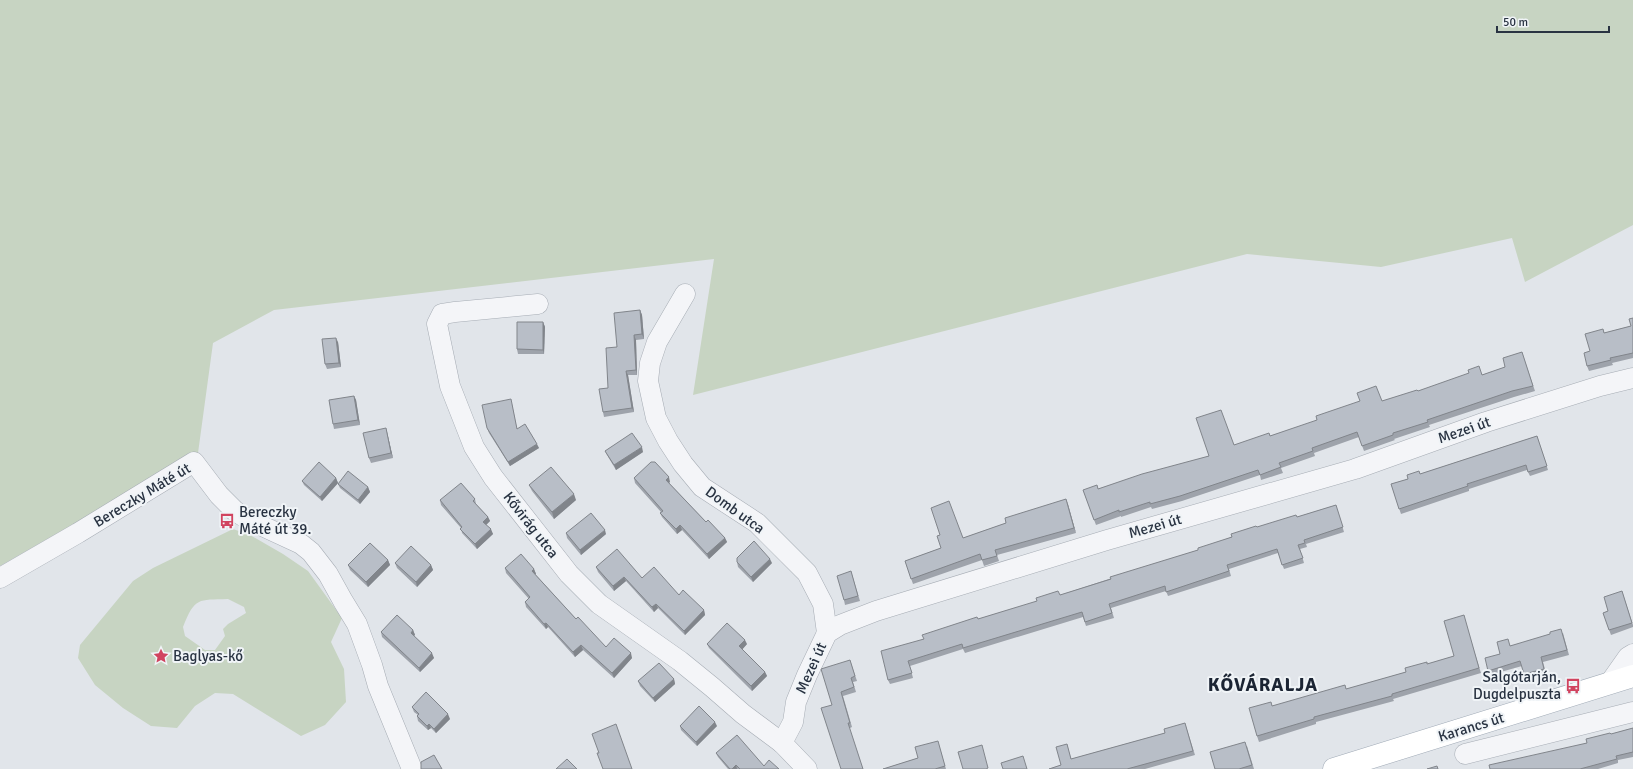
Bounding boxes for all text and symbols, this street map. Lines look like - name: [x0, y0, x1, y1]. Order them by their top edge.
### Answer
- scale bar: [1497, 8, 1609, 34]
- text: 50 m: [1503, 15, 1528, 30]
- street label: Mezei út: [1435, 413, 1493, 447]
- street label: Bereczky Máté út: [90, 459, 194, 531]
- street label: Domb utca: [702, 483, 768, 537]
- street label: Kővirág utca: [500, 488, 562, 562]
- place label: Bereczky Máté út 39.: [239, 503, 311, 538]
- street label: Mezei út: [1126, 510, 1184, 542]
- bus stop icon: Bereczky Máté út 39.: [218, 512, 236, 530]
- street label: Mezei út: [792, 639, 830, 697]
- place icon: Baglyas-kő: [152, 647, 170, 665]
- place label: Baglyas-kő: [173, 647, 243, 665]
- place label: Salgótarján, Dugdelpuszta: [1473, 668, 1561, 703]
- district label: KŐVÁRALJA: [1208, 673, 1318, 697]
- bus stop icon: Salgótarján, Dugdelpuszta: [1564, 677, 1582, 695]
- street label: Karancs út: [1436, 708, 1506, 746]

